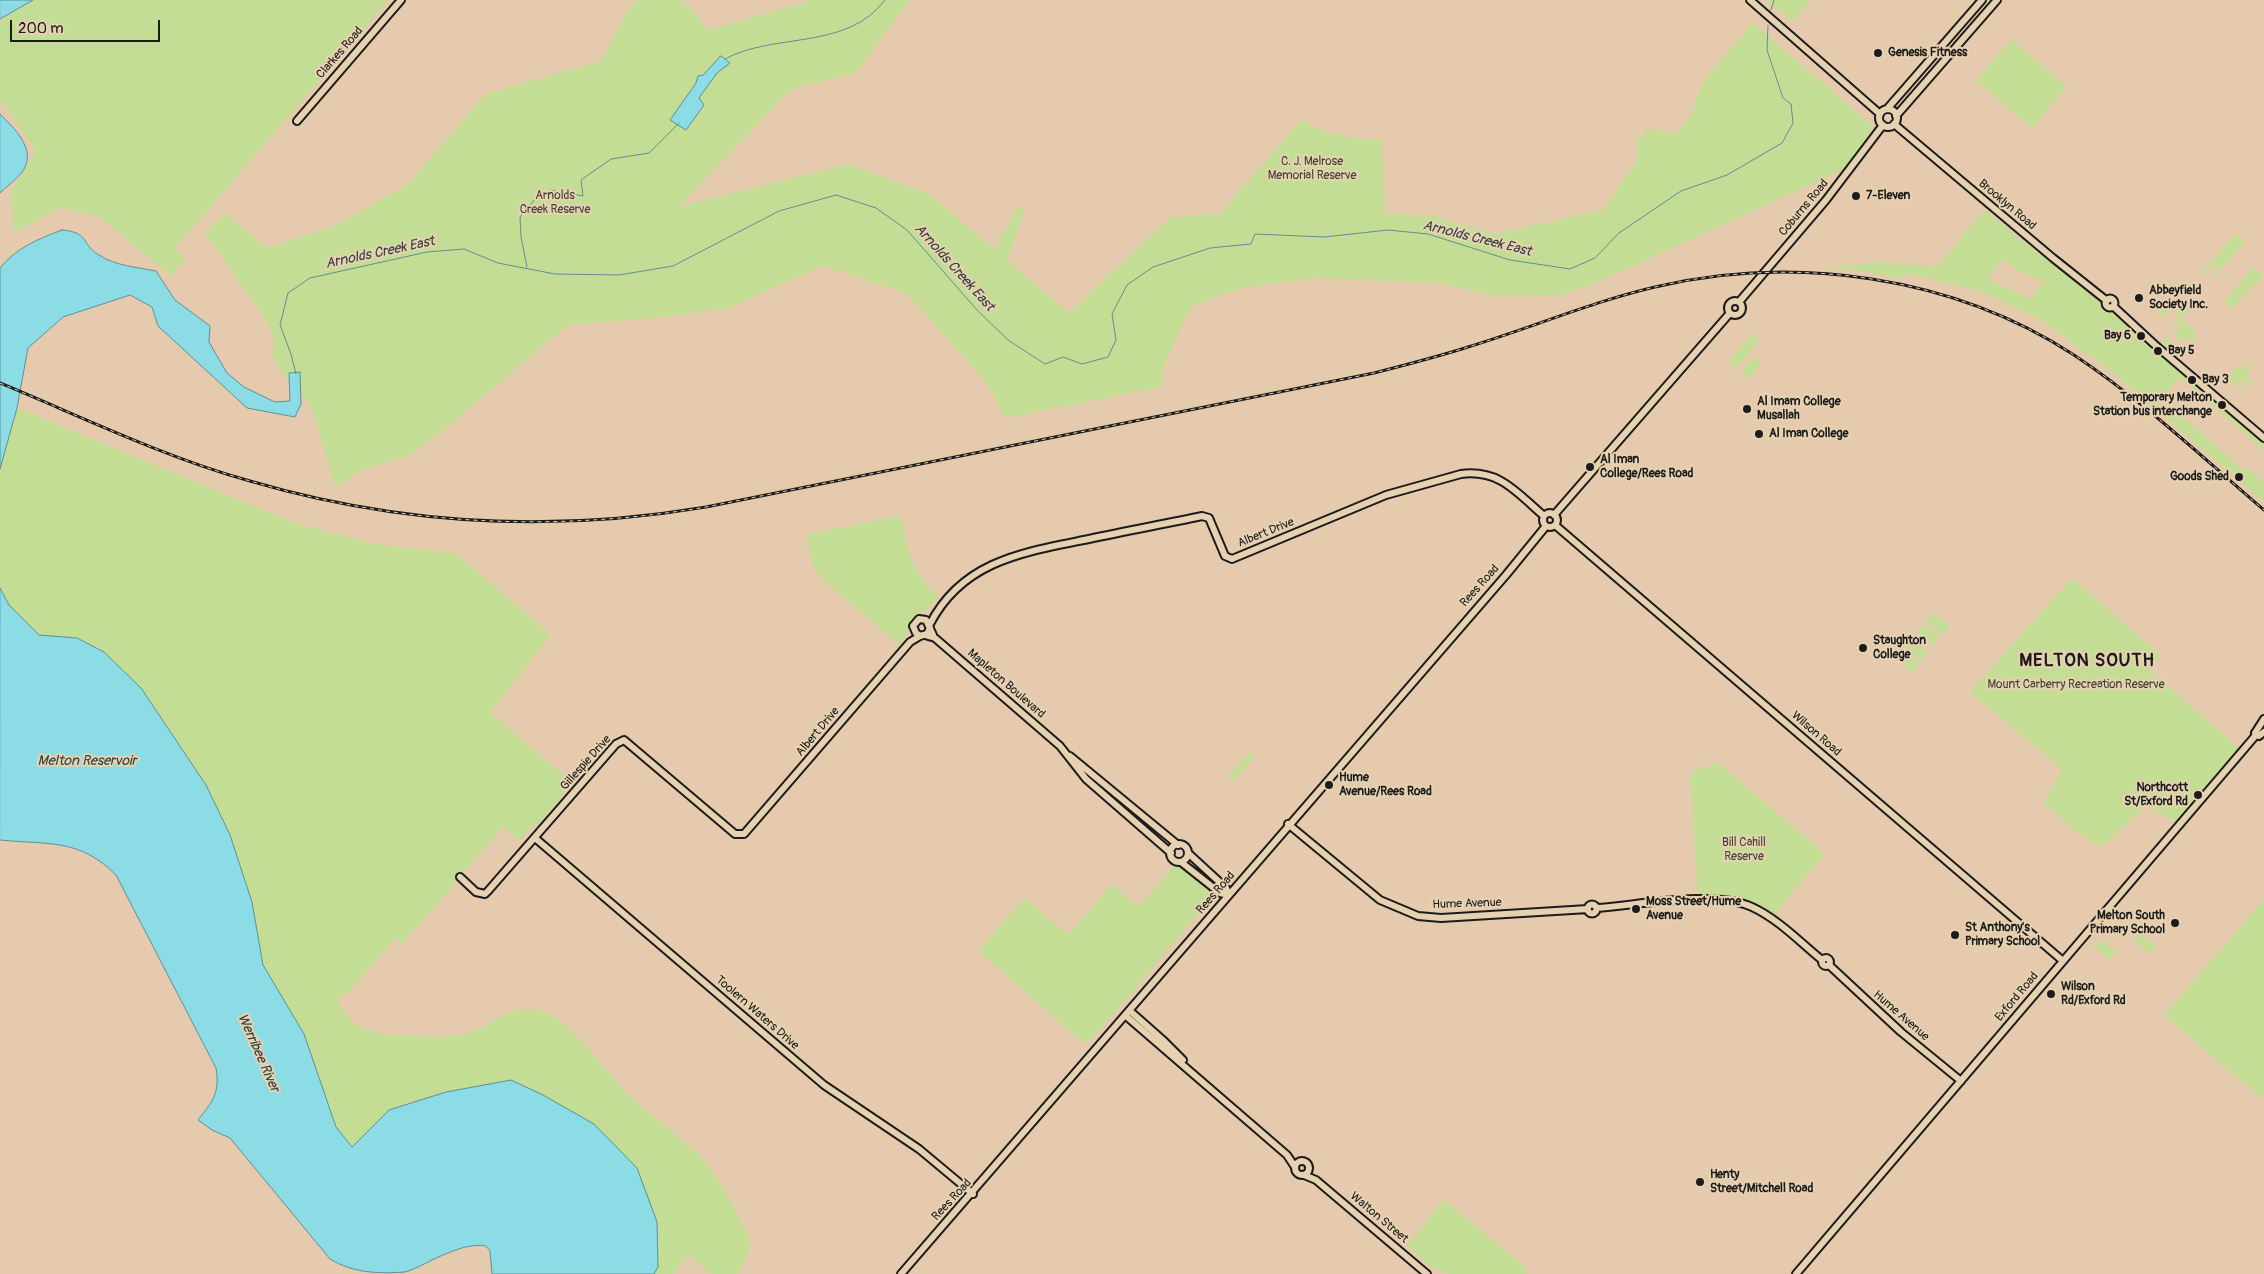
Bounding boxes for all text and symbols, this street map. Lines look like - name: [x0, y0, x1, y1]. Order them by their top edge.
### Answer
- scale bar: [12, 10, 162, 42]
- text: 200 m: [18, 19, 63, 38]
- street label: Clarkes Road: [314, 24, 366, 82]
- place label: Genesis Fitness: [1888, 46, 1967, 60]
- marker: Genesis Fitness: [1872, 47, 1884, 59]
- park label: C. J. Melrose Memorial Reserve: [1268, 155, 1356, 183]
- street label: Coburns Road: [1776, 177, 1832, 239]
- street label: Brooklyn Road: [1975, 177, 2039, 233]
- park label: Arnolds Creek Reserve: [520, 189, 590, 217]
- place label: 7-Eleven: [1866, 189, 1910, 203]
- marker: 7-Eleven: [1850, 190, 1862, 202]
- water label: Arnolds Creek East: [1421, 217, 1533, 261]
- water label: Arnolds Creek East: [911, 221, 997, 315]
- water label: Arnolds Creek East: [324, 233, 436, 273]
- place label: Abbeyfield Society Inc.: [2149, 284, 2208, 312]
- marker: Abbeyfield Society Inc.: [2133, 292, 2145, 304]
- place label: Bay 6: [2104, 329, 2131, 343]
- marker: Bay 6: [2135, 330, 2147, 342]
- place label: Bay 5: [2168, 344, 2195, 358]
- marker: Bay 5: [2152, 345, 2164, 357]
- place label: Bay 3: [2202, 373, 2229, 387]
- marker: Bay 3: [2186, 374, 2198, 386]
- place label: Temporary Melton Station bus interchange: [2093, 391, 2212, 419]
- place label: Al Imam College Musallah: [1757, 395, 1841, 423]
- marker: Temporary Melton Station bus interchange: [2216, 399, 2228, 411]
- marker: Al Imam College Musallah: [1741, 403, 1753, 415]
- place label: Al Iman College: [1769, 427, 1848, 441]
- marker: Al Iman College: [1753, 428, 1765, 440]
- place label: Al Iman College/Rees Road: [1600, 453, 1693, 481]
- marker: Al Iman College/Rees Road: [1584, 461, 1596, 473]
- place label: Goods Shed: [2170, 470, 2229, 484]
- marker: Goods Shed: [2233, 471, 2245, 483]
- street label: Albert Drive: [1236, 515, 1296, 551]
- street label: Rees Road: [1457, 562, 1503, 610]
- place label: Staughton College: [1873, 634, 1926, 662]
- marker: Staughton College: [1857, 642, 1869, 654]
- street label: Mapleton Boulevard: [964, 646, 1048, 722]
- district label: MELTON SOUTH: [2018, 650, 2156, 672]
- park label: Mount Carberry Recreation Reserve: [1987, 678, 2165, 692]
- street label: Albert Drive: [793, 704, 843, 760]
- street label: Wilson Road: [1788, 708, 1844, 760]
- street label: Gillespie Drive: [558, 733, 614, 793]
- water label: Melton Reservoir: [38, 753, 136, 769]
- place label: Hume Avenue/Rees Road: [1339, 771, 1432, 799]
- marker: Hume Avenue/Rees Road: [1323, 779, 1335, 791]
- place label: Northcott St/Exford Rd: [2124, 781, 2188, 809]
- marker: Northcott St/Exford Rd: [2192, 789, 2204, 801]
- park label: Bill Cahill Reserve: [1722, 836, 1766, 864]
- street label: Rees Road: [1194, 869, 1238, 917]
- place label: Moss Street/Hume Avenue: [1646, 895, 1741, 923]
- street label: Hume Avenue: [1432, 896, 1502, 912]
- marker: Moss Street/Hume Avenue: [1630, 903, 1642, 915]
- place label: Melton South Primary School: [2090, 909, 2165, 937]
- marker: Melton South Primary School: [2169, 917, 2181, 929]
- place label: St Anthony's Primary School: [1965, 921, 2040, 949]
- marker: St Anthony's Primary School: [1949, 929, 1961, 941]
- street label: Exford Road: [1992, 970, 2042, 1024]
- street label: Toolern Waters Drive: [712, 973, 802, 1053]
- place label: Wilson Rd/Exford Rd: [2061, 980, 2126, 1008]
- street label: Hume Avenue: [1870, 988, 1932, 1044]
- marker: Wilson Rd/Exford Rd: [2045, 988, 2057, 1000]
- water label: Werribee River: [233, 1011, 283, 1095]
- place label: Henty Street/Mitchell Road: [1710, 1168, 1813, 1196]
- street label: Rees Road: [929, 1176, 975, 1224]
- marker: Henty Street/Mitchell Road: [1694, 1176, 1706, 1188]
- street label: Walton Street: [1347, 1189, 1411, 1247]

